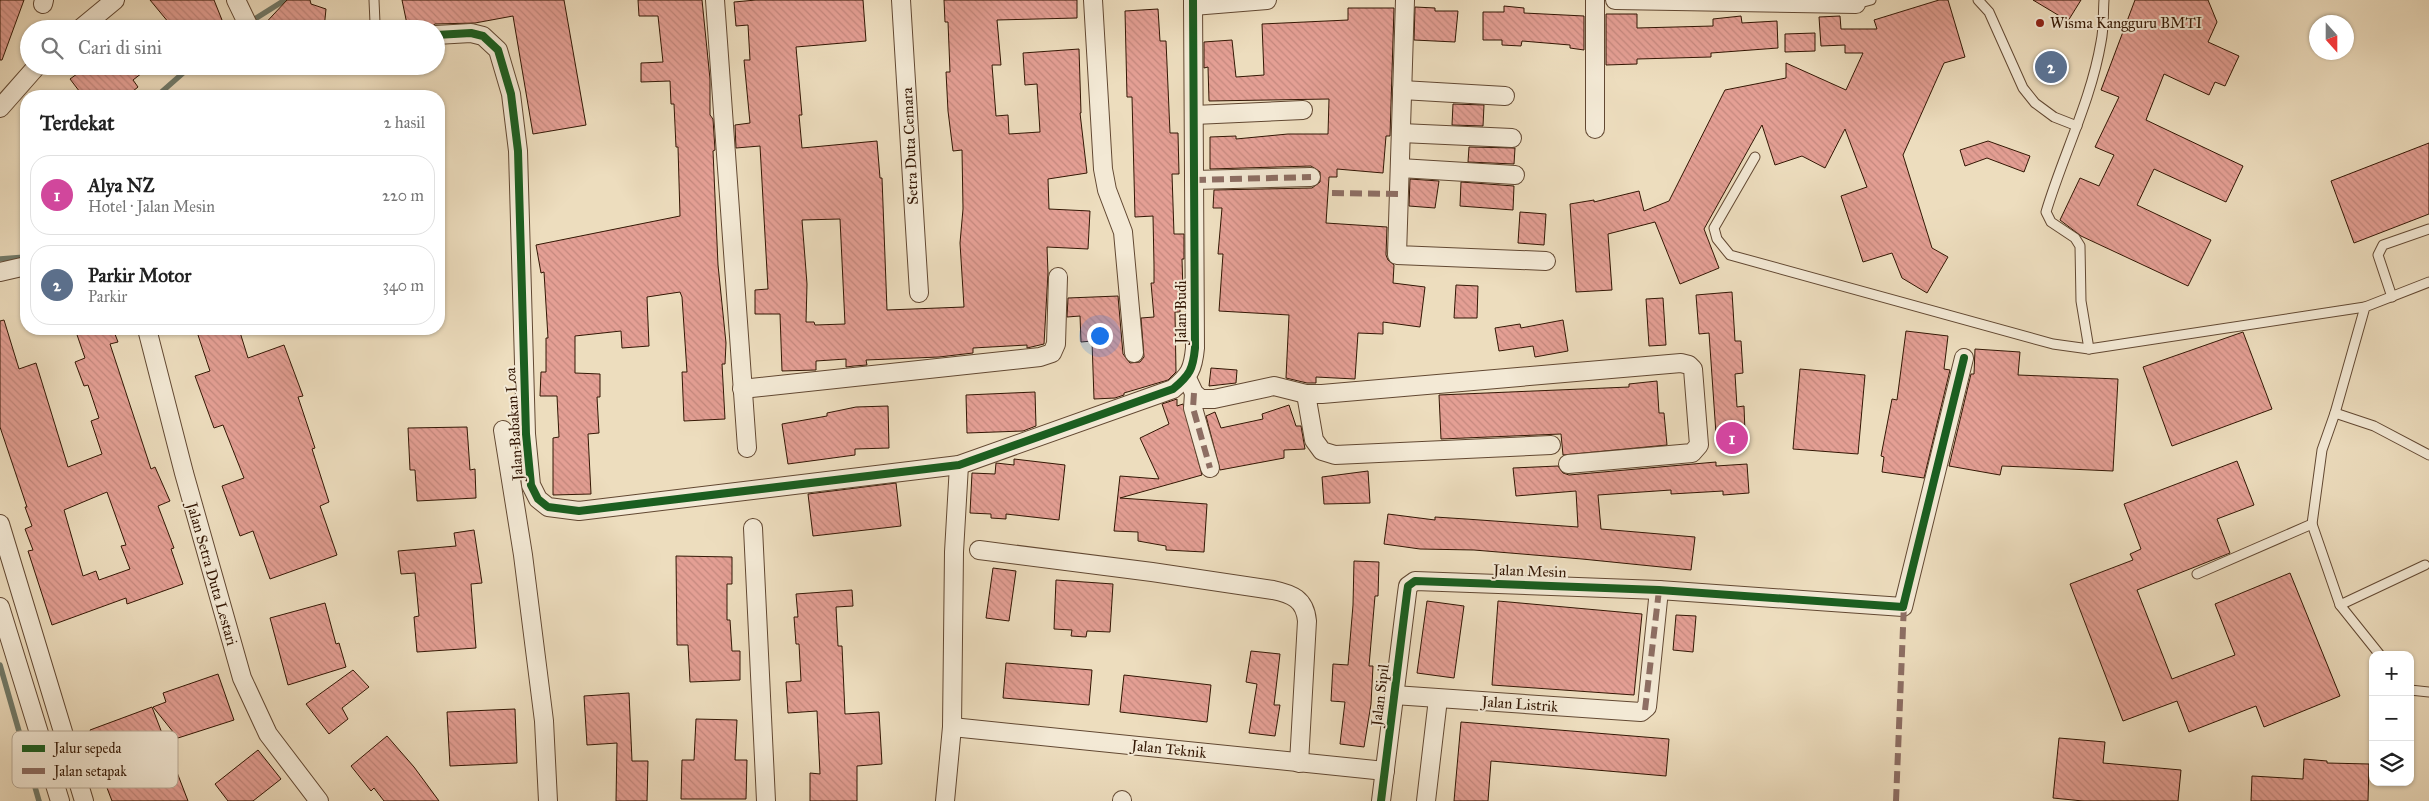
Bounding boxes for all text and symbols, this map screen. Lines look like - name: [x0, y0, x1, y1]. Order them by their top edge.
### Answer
- place label: Wisma Kangguru BMTI: [2050, 14, 2202, 32]
- north arrow: [2309, 15, 2354, 60]
- marker: Wisma Kangguru BMTI: [2034, 17, 2046, 29]
- search box: [20, 20, 445, 75]
- icon: search: [38, 34, 66, 62]
- text: Cari di sini: [78, 36, 162, 59]
- pin: 2: [2035, 48, 2067, 86]
- street label: Setra Duta Cemara: [898, 86, 922, 205]
- text: Terdekat: [40, 110, 114, 136]
- text: 2 hasil: [383, 113, 425, 132]
- text: Alya NZ: [88, 174, 155, 197]
- text: 1: [54, 186, 60, 205]
- text: 220 m: [382, 186, 424, 205]
- text: Hotel · Jalan Mesin: [88, 197, 215, 216]
- text: Parkir Motor: [88, 264, 191, 287]
- text: 2: [53, 276, 61, 295]
- text: 340 m: [382, 276, 424, 295]
- street label: Jalan Budi: [1172, 280, 1191, 346]
- text: Parkir: [88, 287, 127, 306]
- your location: [1087, 323, 1113, 349]
- street label: Jalan Babakan Loa: [501, 366, 528, 483]
- pin: 1: [1716, 419, 1748, 457]
- street label: Jalan Setra Duta Lestari: [181, 498, 241, 648]
- street label: Jalan Mesin: [1491, 561, 1567, 582]
- map controls: [2369, 651, 2414, 786]
- button: +: [2369, 651, 2414, 696]
- street label: Jalan Sipil: [1367, 662, 1394, 729]
- street label: Jalan Listrik: [1479, 692, 1559, 717]
- button: −: [2369, 696, 2414, 741]
- legend: [12, 731, 178, 788]
- street label: Jalan Teknik: [1129, 736, 1207, 763]
- text: Jalur sepeda: [52, 740, 121, 758]
- button: layers: [2369, 741, 2414, 786]
- text: Jalan setapak: [52, 763, 127, 781]

